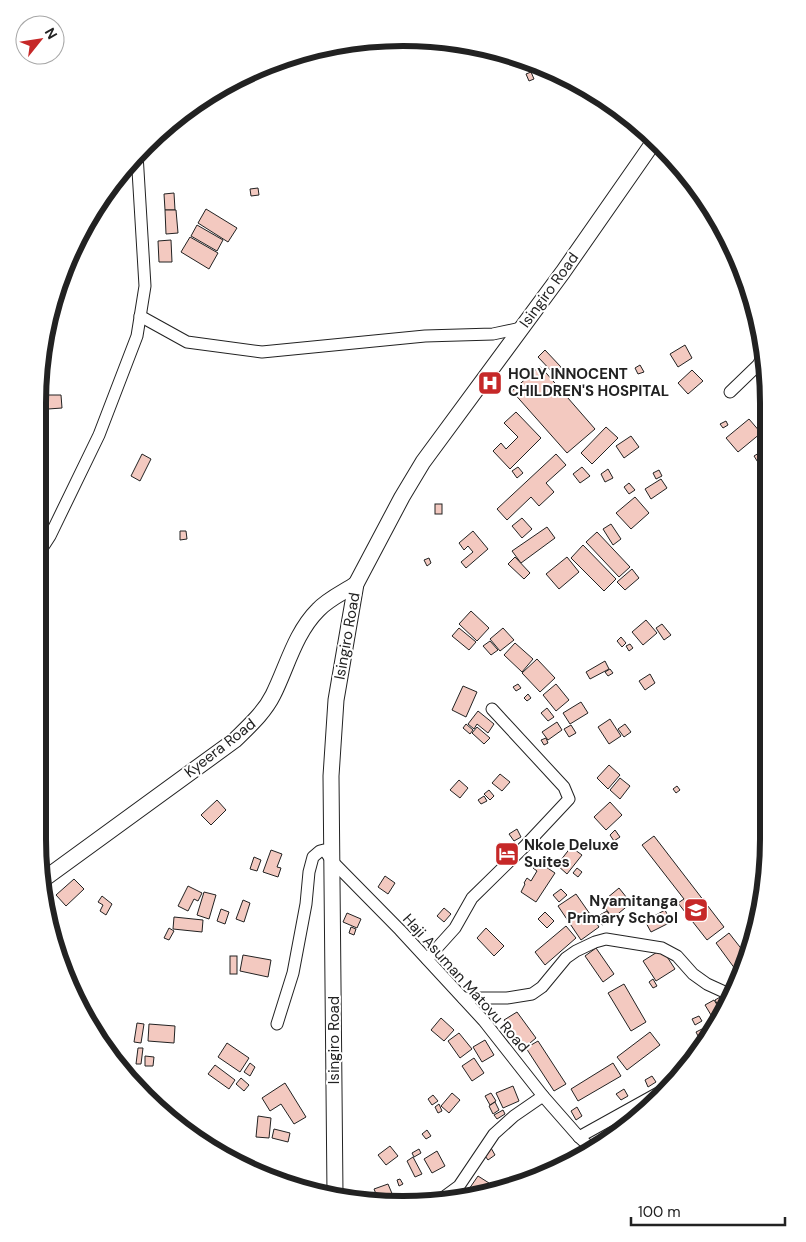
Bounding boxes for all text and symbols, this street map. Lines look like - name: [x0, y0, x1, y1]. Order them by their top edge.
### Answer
- north arrow: [15, 15, 65, 65]
- text: N: [41, 25, 62, 42]
- street label: Isingiro Road: [515, 248, 583, 332]
- place label: HOLY INNOCENT CHILDREN'S HOSPITAL: [508, 364, 669, 401]
- hospital icon: HOLY INNOCENT CHILDREN'S HOSPITAL: [477, 370, 503, 396]
- street label: Isingiro Road: [329, 591, 365, 681]
- street label: Kyeera Road: [180, 714, 260, 782]
- place label: Nkole Deluxe Suites: [524, 835, 619, 872]
- hotel icon: Nkole Deluxe Suites: [494, 841, 520, 867]
- place label: Nyamitanga Primary School: [567, 891, 678, 928]
- school or university icon: Nyamitanga Primary School: [683, 897, 709, 923]
- street label: Haji Asuman Matovu Road: [398, 909, 534, 1057]
- street label: Isingiro Road: [324, 996, 344, 1084]
- scale bar: [631, 1194, 785, 1226]
- text: 100 m: [638, 1202, 681, 1222]

